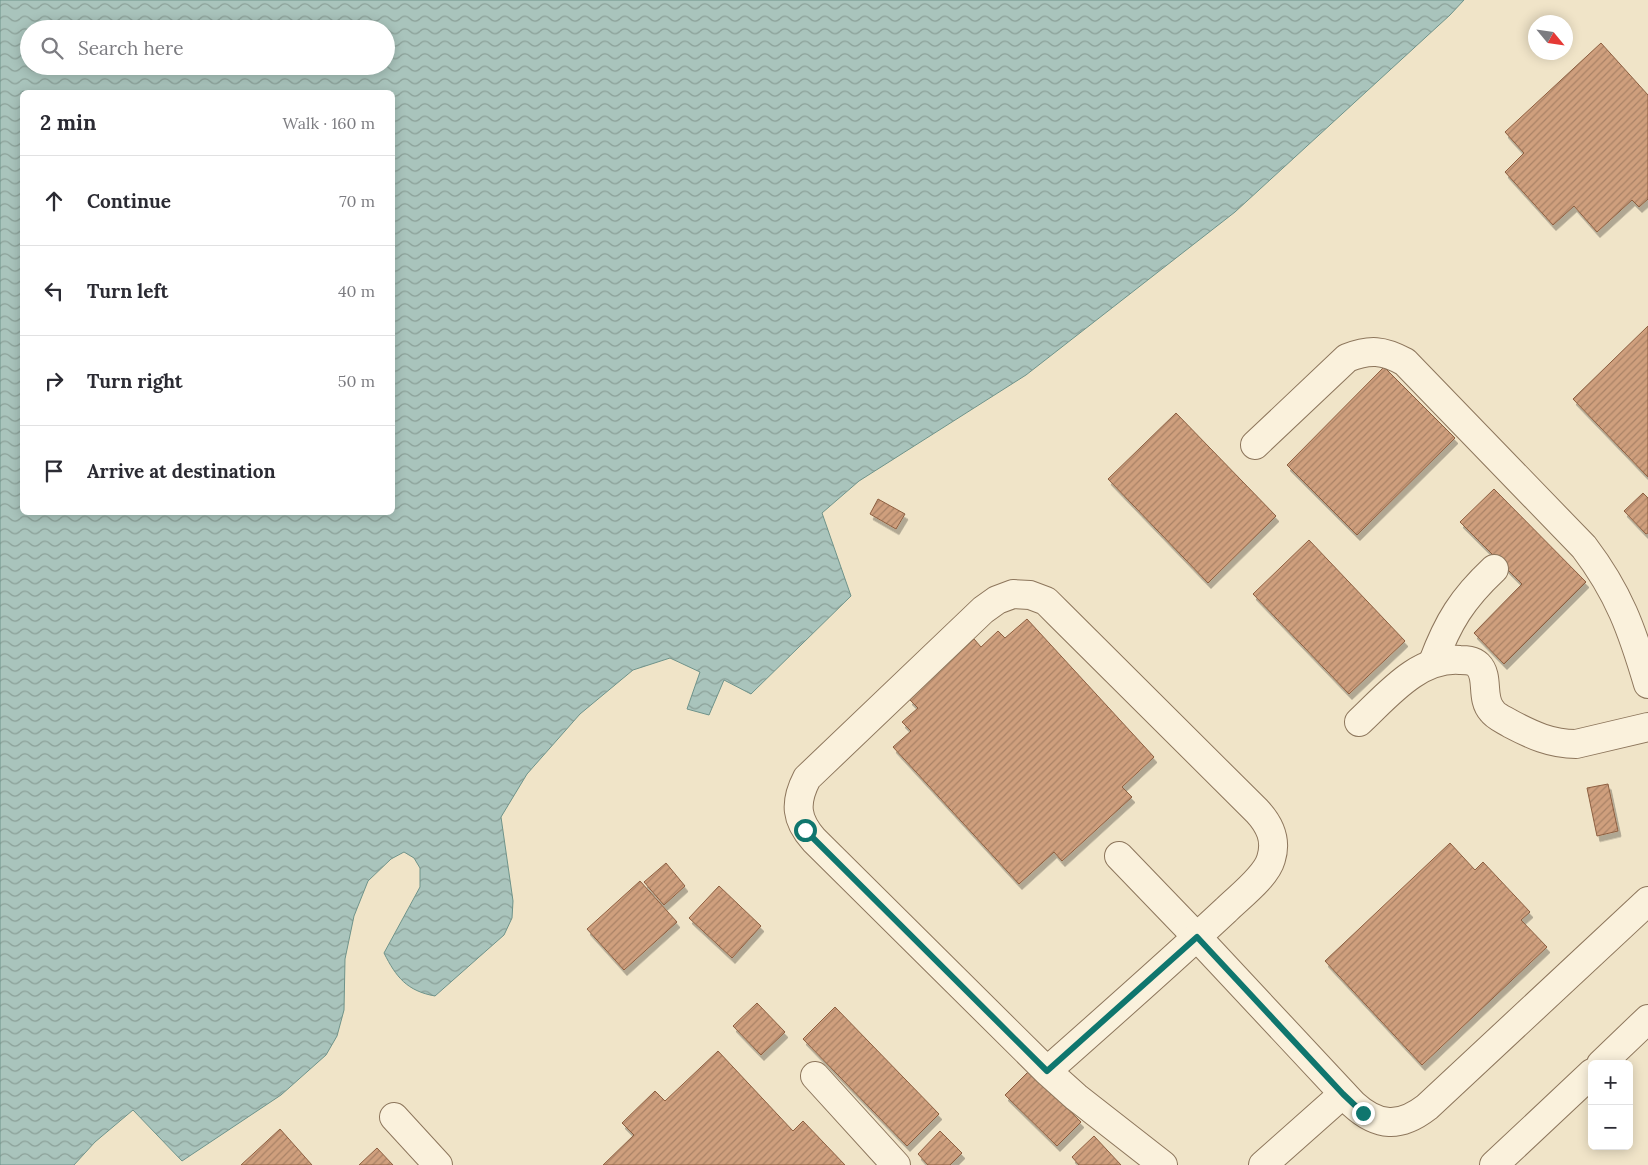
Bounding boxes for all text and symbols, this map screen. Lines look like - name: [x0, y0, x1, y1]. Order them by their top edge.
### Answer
- north arrow: [1528, 15, 1573, 60]
- search box: [20, 20, 395, 75]
- icon: search: [38, 34, 66, 62]
- text: Search here: [78, 36, 184, 60]
- text: 2 min: [40, 109, 96, 136]
- text: Walk · 160 m: [283, 113, 375, 133]
- icon: ahead: [40, 187, 68, 215]
- text: Continue: [87, 189, 171, 213]
- text: 70 m: [339, 191, 375, 211]
- icon: left: [40, 277, 68, 305]
- text: Turn left: [87, 279, 168, 303]
- text: 40 m: [338, 281, 375, 301]
- icon: right: [40, 367, 68, 395]
- text: Turn right: [87, 369, 183, 393]
- text: 50 m: [338, 371, 375, 391]
- icon: arrive: [40, 457, 68, 485]
- text: Arrive at destination: [87, 459, 276, 483]
- route start: [794, 819, 817, 842]
- map controls: [1588, 1060, 1633, 1150]
- button: +: [1588, 1060, 1633, 1105]
- route end: [1352, 1102, 1375, 1125]
- button: −: [1588, 1105, 1633, 1150]

